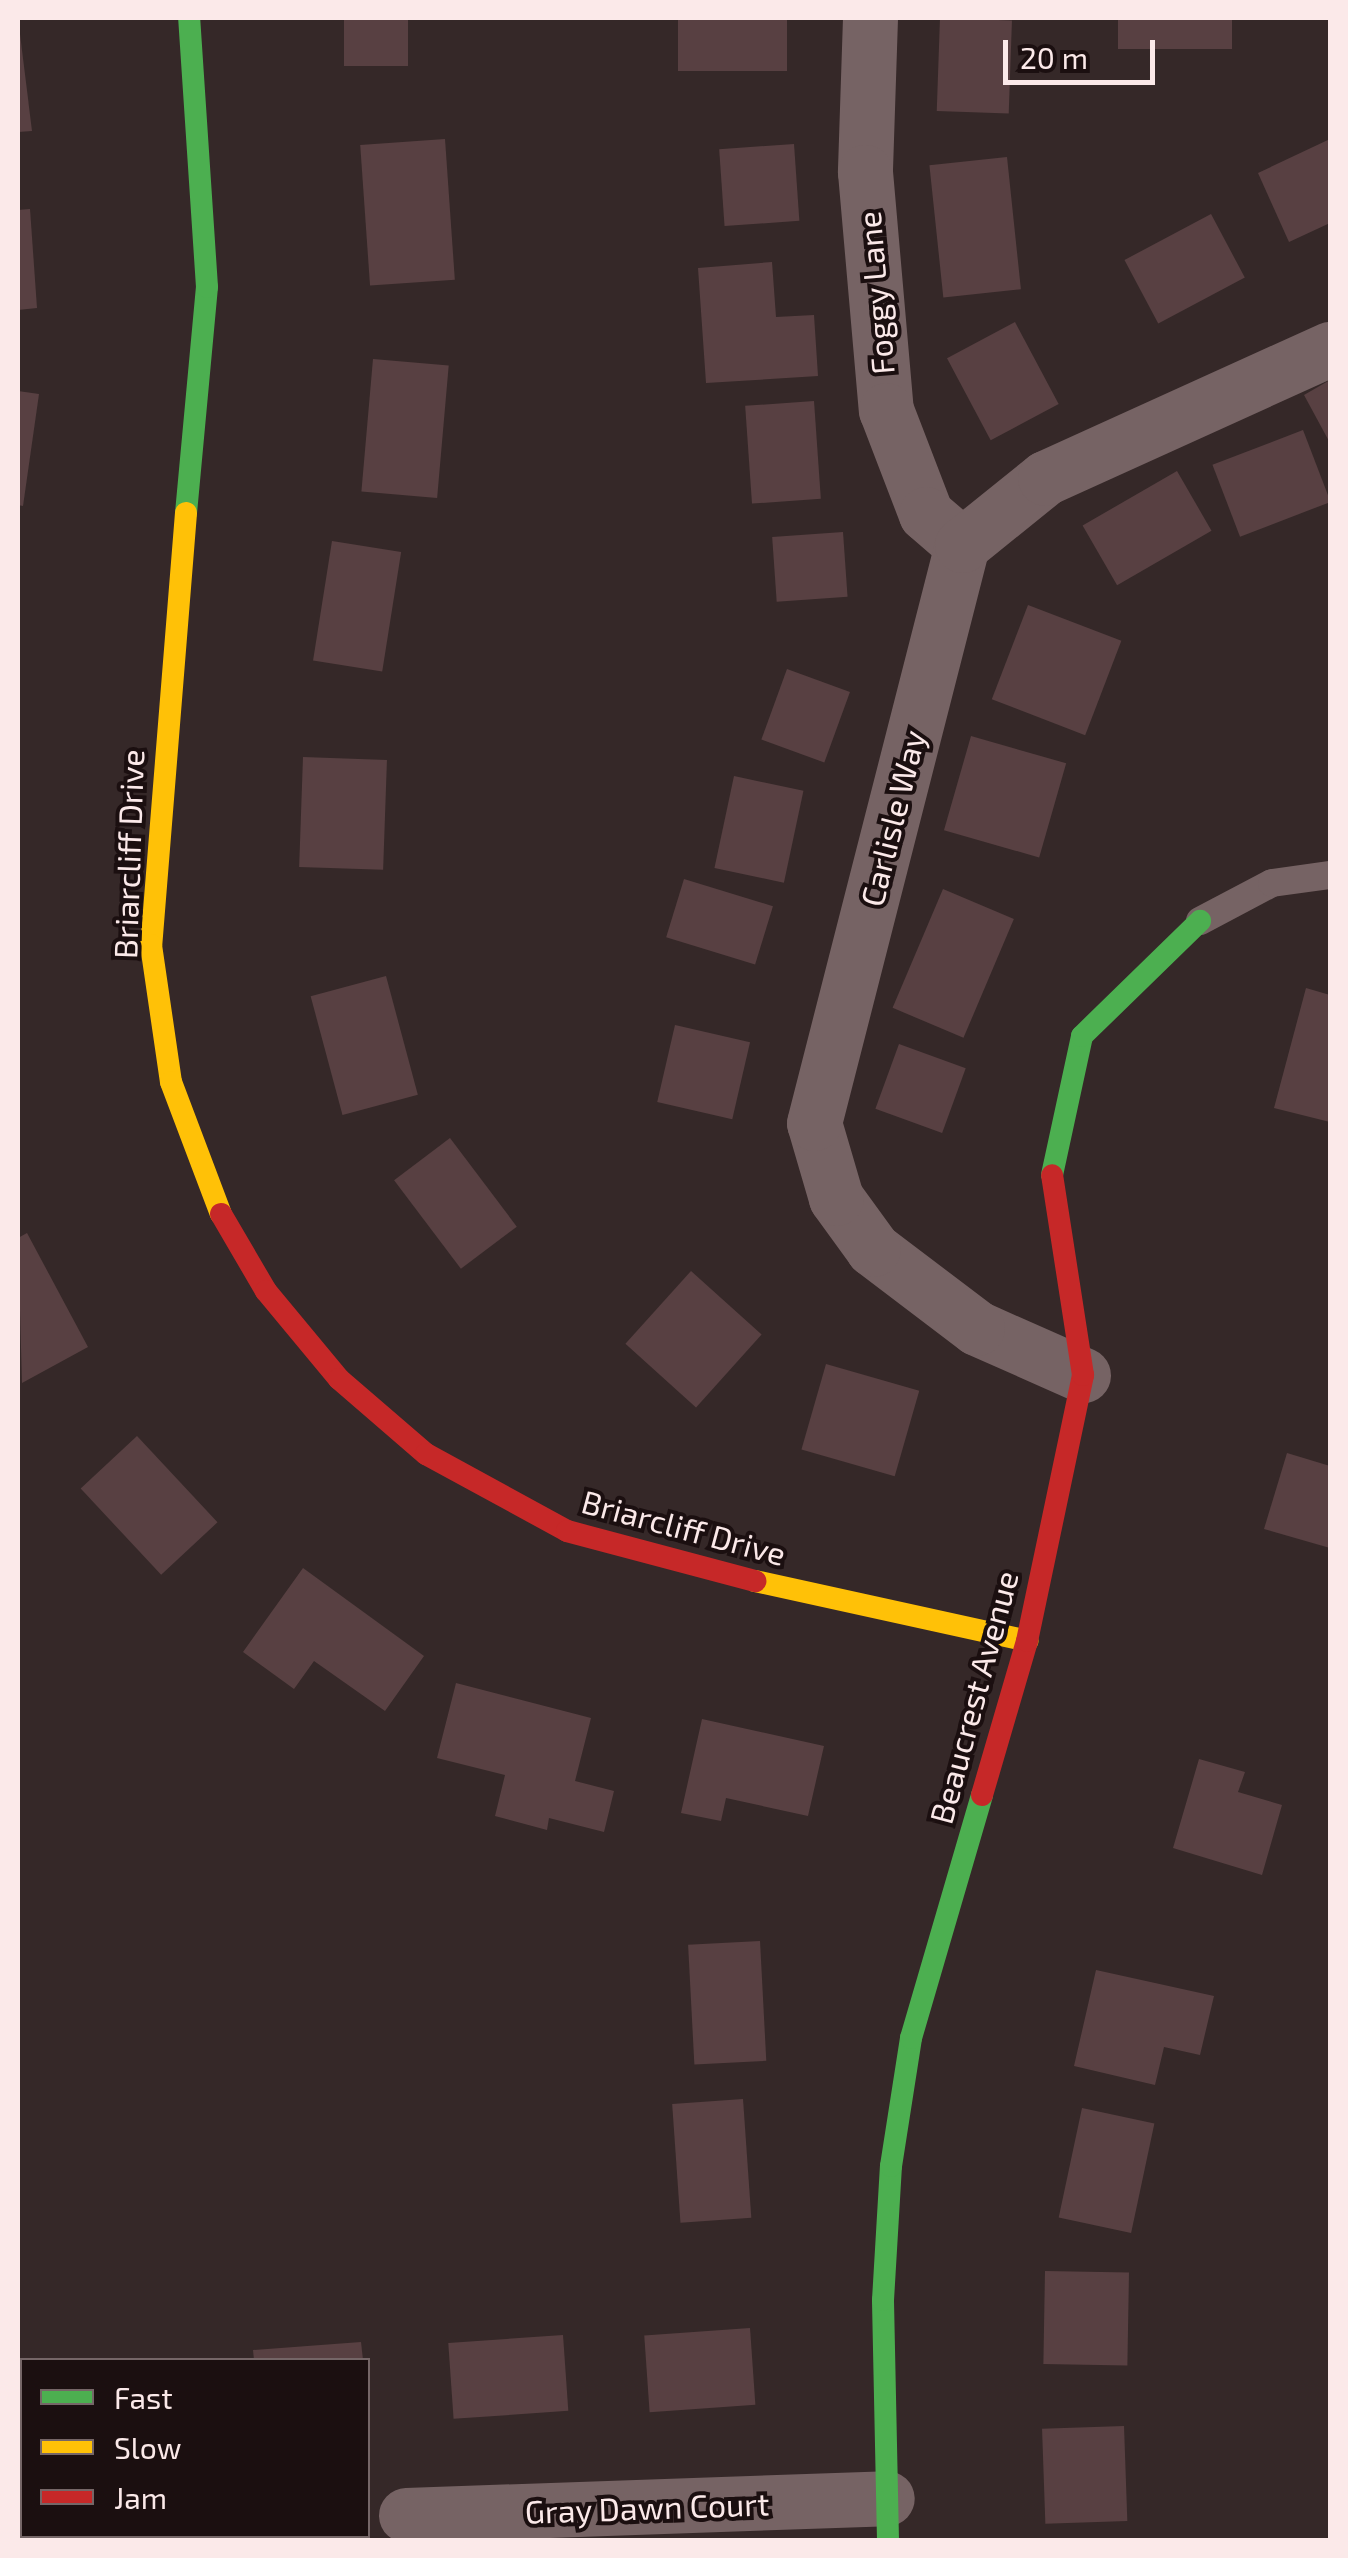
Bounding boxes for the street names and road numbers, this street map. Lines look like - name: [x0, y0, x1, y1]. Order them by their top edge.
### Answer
- street label: Foggy Lane: [849, 209, 901, 377]
- street label: Carlisle Way: [852, 726, 932, 910]
- street label: Briarcliff Drive: [105, 749, 151, 959]
- street label: Briarcliff Drive: [578, 1481, 790, 1573]
- street label: Beaucrest Avenue: [921, 1566, 1025, 1828]
- street label: Gray Dawn Court: [524, 2484, 770, 2530]

